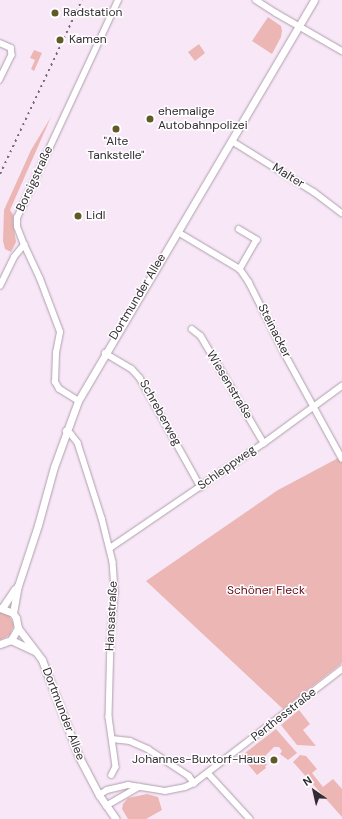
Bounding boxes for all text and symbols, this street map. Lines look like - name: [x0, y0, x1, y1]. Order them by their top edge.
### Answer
- place label: Radstation: [63, 6, 122, 20]
- marker: Radstation: [50, 8, 60, 18]
- place label: Kamen: [69, 33, 107, 47]
- marker: Kamen: [54, 34, 66, 46]
- place label: ehemalige Autobahnpolizei: [158, 105, 248, 133]
- marker: ehemalige Autobahnpolizei: [145, 114, 155, 124]
- marker: "Alte Tankstelle": [111, 124, 121, 134]
- place label: "Alte Tankstelle": [87, 135, 145, 163]
- street label: Borsigstraße: [14, 144, 56, 214]
- street label: Malter: [269, 161, 307, 191]
- place label: Lidl: [86, 209, 105, 223]
- marker: Lidl: [73, 211, 83, 221]
- street label: Dortmunder Allee: [107, 251, 169, 343]
- street label: Steinacker: [254, 302, 294, 360]
- street label: Wiesenstraße: [203, 348, 255, 422]
- street label: Schreberweg: [136, 378, 184, 448]
- street label: Schleppweg: [195, 443, 259, 493]
- street label: Hansastraße: [103, 581, 121, 651]
- park label: Schöner Fleck: [227, 584, 305, 598]
- street label: Dortmunder Allee: [39, 666, 87, 762]
- street label: Perthesstraße: [249, 685, 319, 745]
- place label: Johannes-Buxtorf-Haus: [132, 753, 266, 767]
- marker: Johannes-Buxtorf-Haus: [269, 755, 279, 765]
- north arrow: [294, 771, 334, 811]
- text: N: [300, 773, 315, 789]

